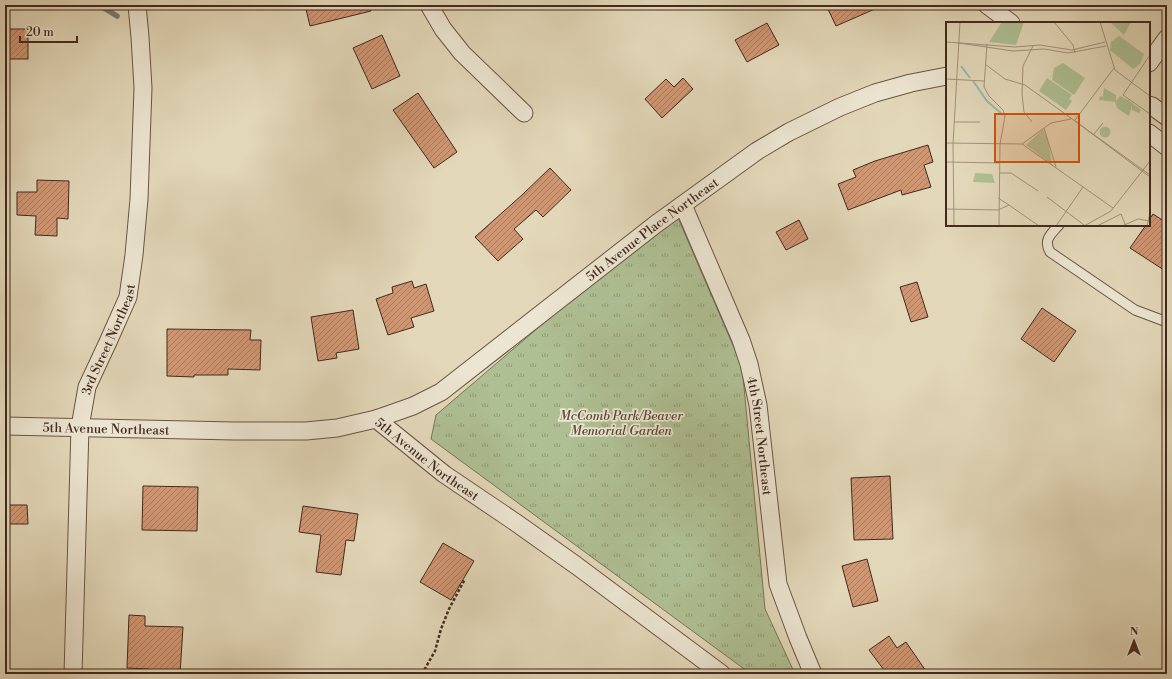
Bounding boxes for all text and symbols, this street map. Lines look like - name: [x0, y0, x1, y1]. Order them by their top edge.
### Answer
- scale bar: [20, 18, 77, 44]
- inset map: [946, 22, 1150, 226]
- text: 20 m: [26, 25, 54, 40]
- street label: 5th Avenue Place Northeast: [583, 174, 722, 285]
- street label: 3rd Street Northeast: [79, 282, 139, 396]
- street label: 4th Street Northeast: [743, 375, 775, 497]
- park label: McComb Park/Beaver Memorial Garden: [559, 408, 683, 439]
- street label: 5th Avenue Northeast: [371, 414, 482, 505]
- street label: 5th Avenue Northeast: [42, 420, 170, 439]
- north arrow: [1114, 621, 1154, 661]
- text: N: [1130, 625, 1139, 639]

